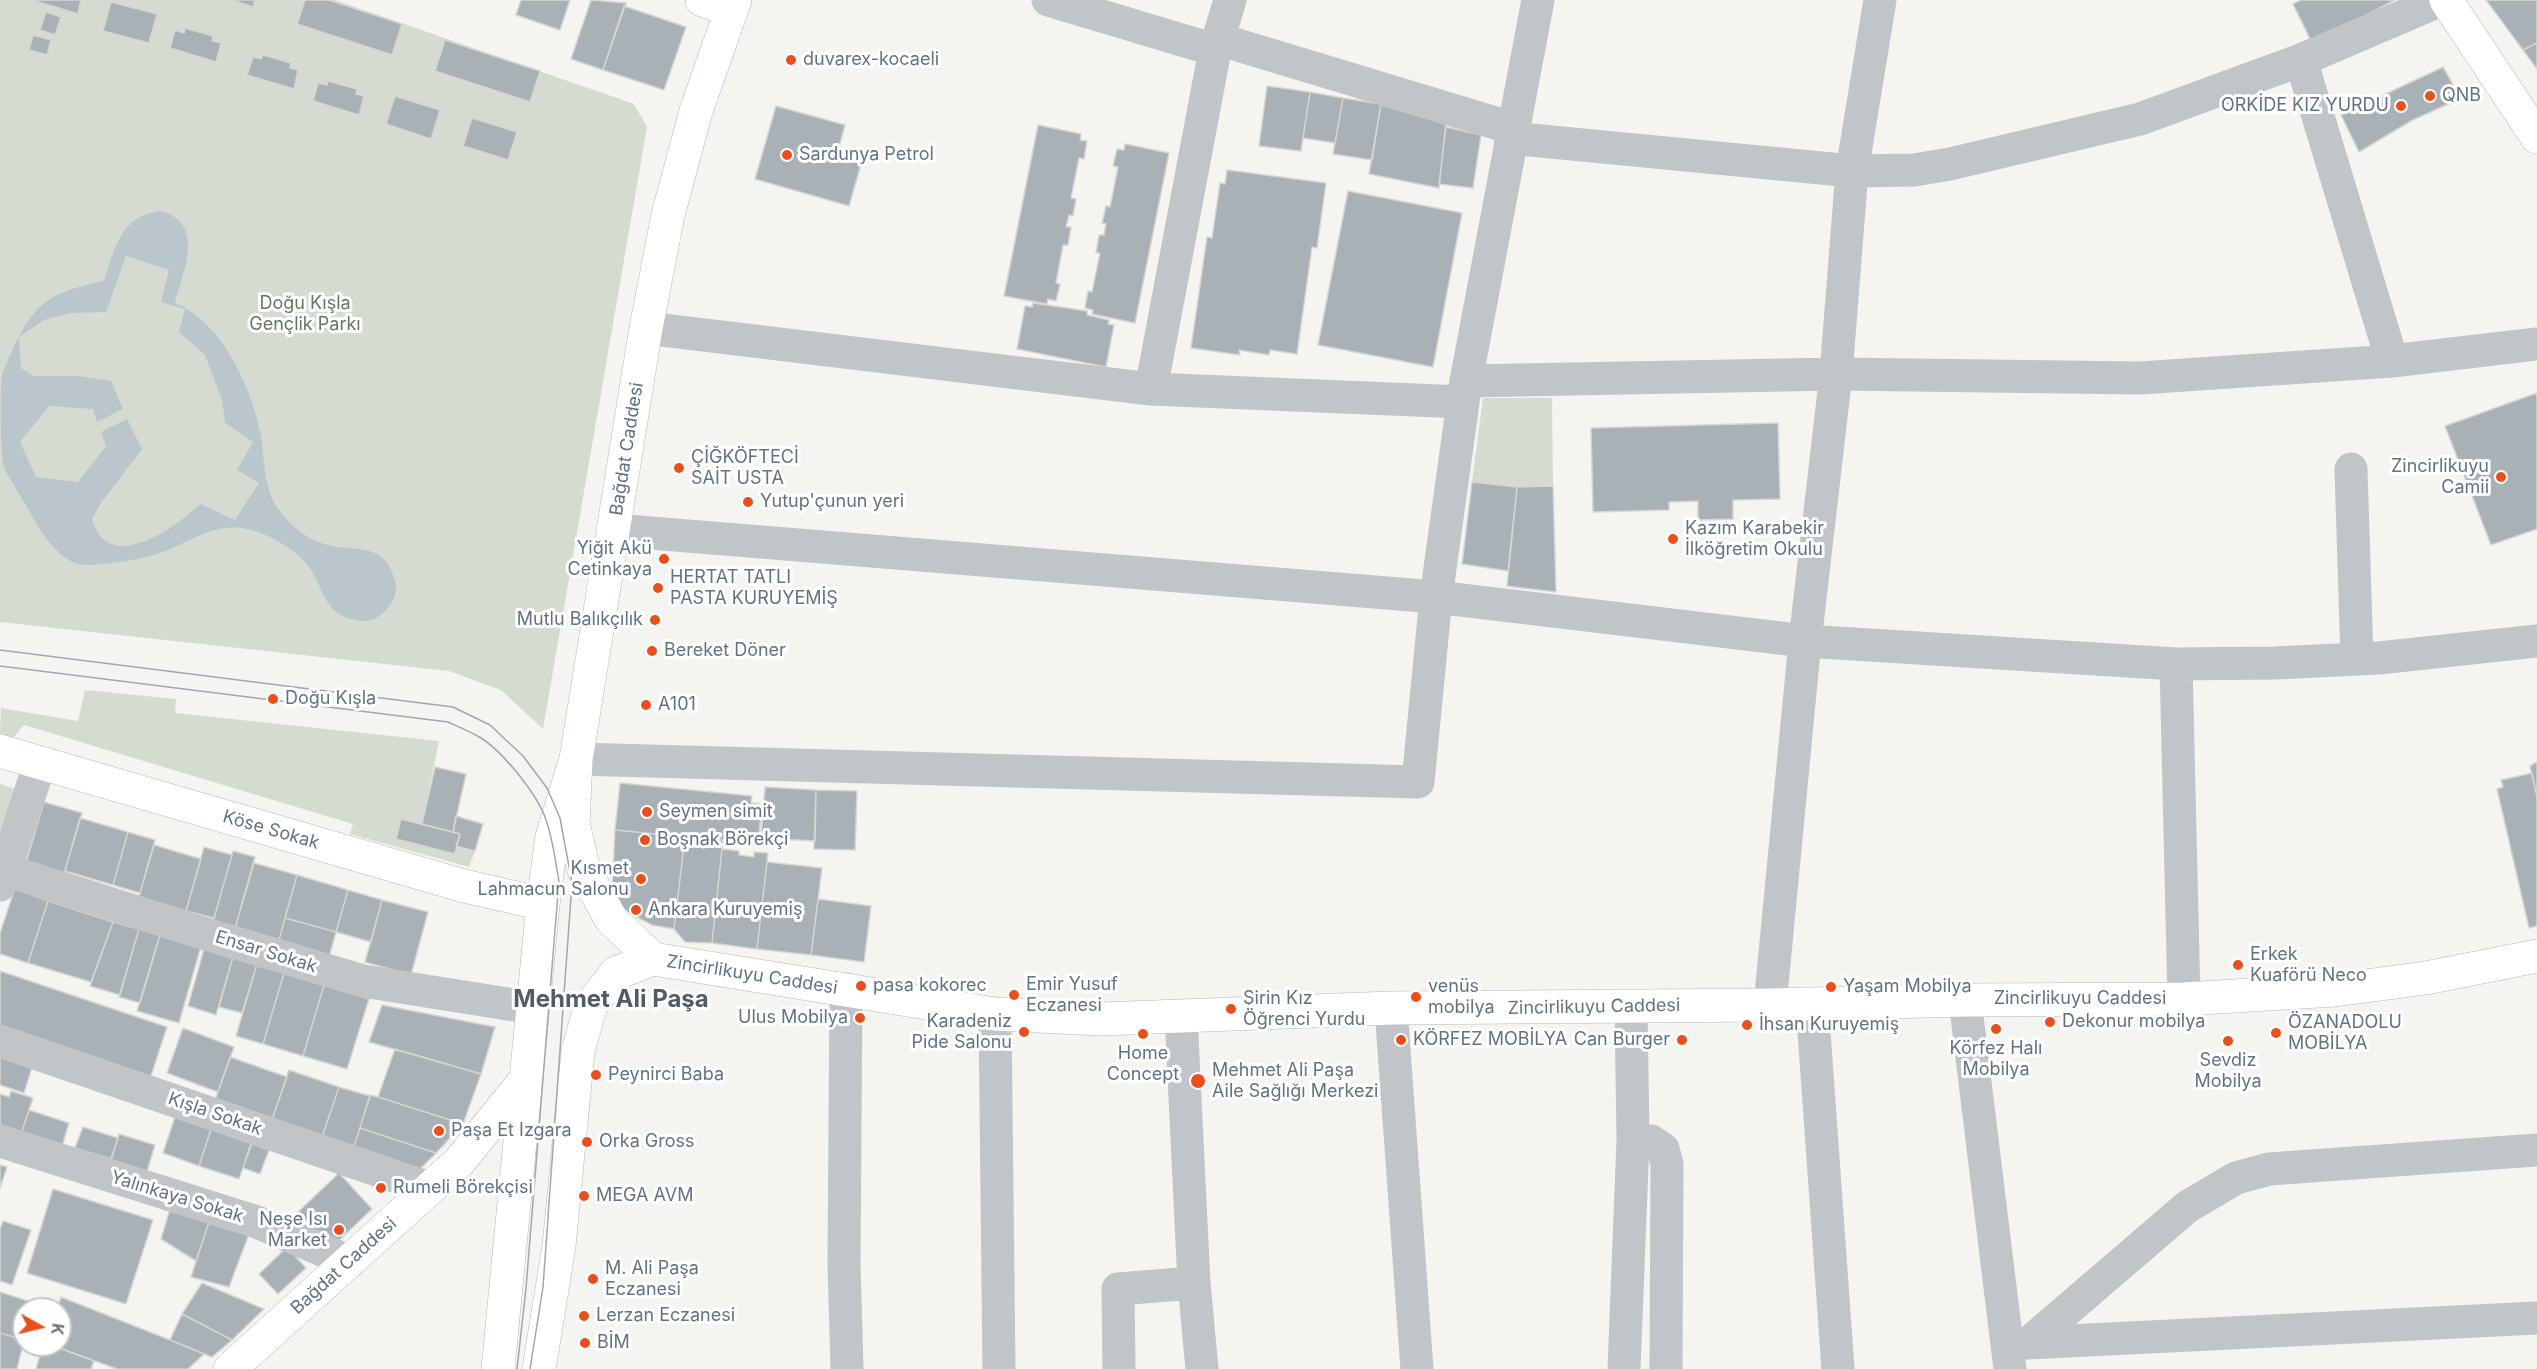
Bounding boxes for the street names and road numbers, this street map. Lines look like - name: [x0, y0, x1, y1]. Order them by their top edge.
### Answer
- street label: Bağdat Caddesi: [606, 381, 648, 517]
- street label: Köse Sokak: [220, 806, 322, 854]
- street label: Ensar Sokak: [213, 926, 319, 978]
- street label: Zincirlikuyu Caddesi: [665, 951, 839, 999]
- street label: Zincirlikuyu Caddesi: [1994, 988, 2166, 1010]
- street label: Zincirlikuyu Caddesi: [1507, 995, 1681, 1019]
- street label: Kışla Sokak: [165, 1088, 265, 1140]
- street label: Yalınkaya Sokak: [108, 1167, 246, 1227]
- street label: Bağdat Caddesi: [287, 1213, 401, 1319]

